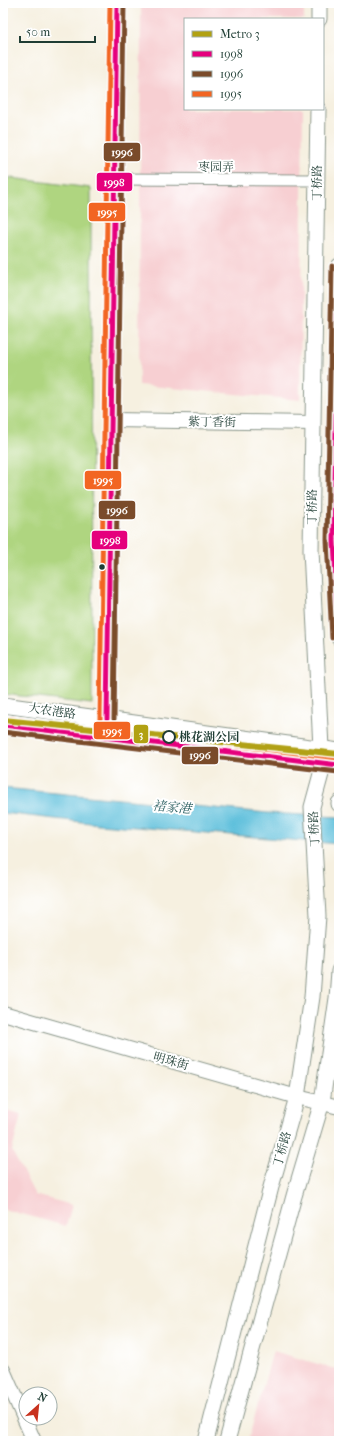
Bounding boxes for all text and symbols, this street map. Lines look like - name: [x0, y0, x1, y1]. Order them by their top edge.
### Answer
- scale bar: [20, 18, 95, 44]
- legend: [184, 18, 324, 110]
- text: 50 m: [26, 25, 50, 39]
- text: Metro 3: [220, 27, 260, 41]
- text: 1998: [220, 47, 243, 61]
- text: 1996: [220, 67, 244, 81]
- text: 1995: [220, 87, 242, 101]
- line badge: 1996: [103, 142, 141, 162]
- text: 1996: [111, 146, 134, 159]
- street label: 枣园弄: [198, 160, 234, 174]
- street label: 丁桥路: [310, 165, 324, 201]
- line badge: 1998: [96, 172, 133, 192]
- text: 1998: [104, 176, 125, 189]
- line badge: 1995: [88, 202, 126, 222]
- text: 1995: [97, 206, 117, 219]
- street label: 紫丁香街: [188, 415, 237, 429]
- line badge: 1995: [84, 470, 122, 490]
- text: 1995: [93, 474, 113, 487]
- street label: 丁桥路: [305, 489, 319, 525]
- line badge: 1996: [98, 500, 136, 520]
- text: 1996: [106, 504, 129, 517]
- line badge: 1998: [91, 530, 128, 550]
- text: 1998: [100, 534, 121, 547]
- unlabelled marker: [97, 562, 107, 572]
- street label: 大农港路: [27, 701, 77, 721]
- line badge: 1995: [93, 721, 131, 740]
- line badge: 3: [133, 724, 149, 744]
- text: 1995: [102, 725, 122, 738]
- text: 3: [139, 728, 144, 741]
- marker: 桃花湖公园: [162, 730, 176, 744]
- place label: 桃花湖公园: [179, 730, 239, 744]
- line badge: 1996: [181, 746, 219, 765]
- text: 1996: [189, 749, 212, 762]
- water label: 褚家港: [152, 798, 194, 816]
- street label: 丁桥路: [306, 811, 322, 847]
- street label: 明珠街: [152, 1049, 191, 1073]
- street label: 丁桥路: [270, 1130, 294, 1168]
- north arrow: [18, 1386, 58, 1426]
- text: N: [36, 1390, 50, 1406]

